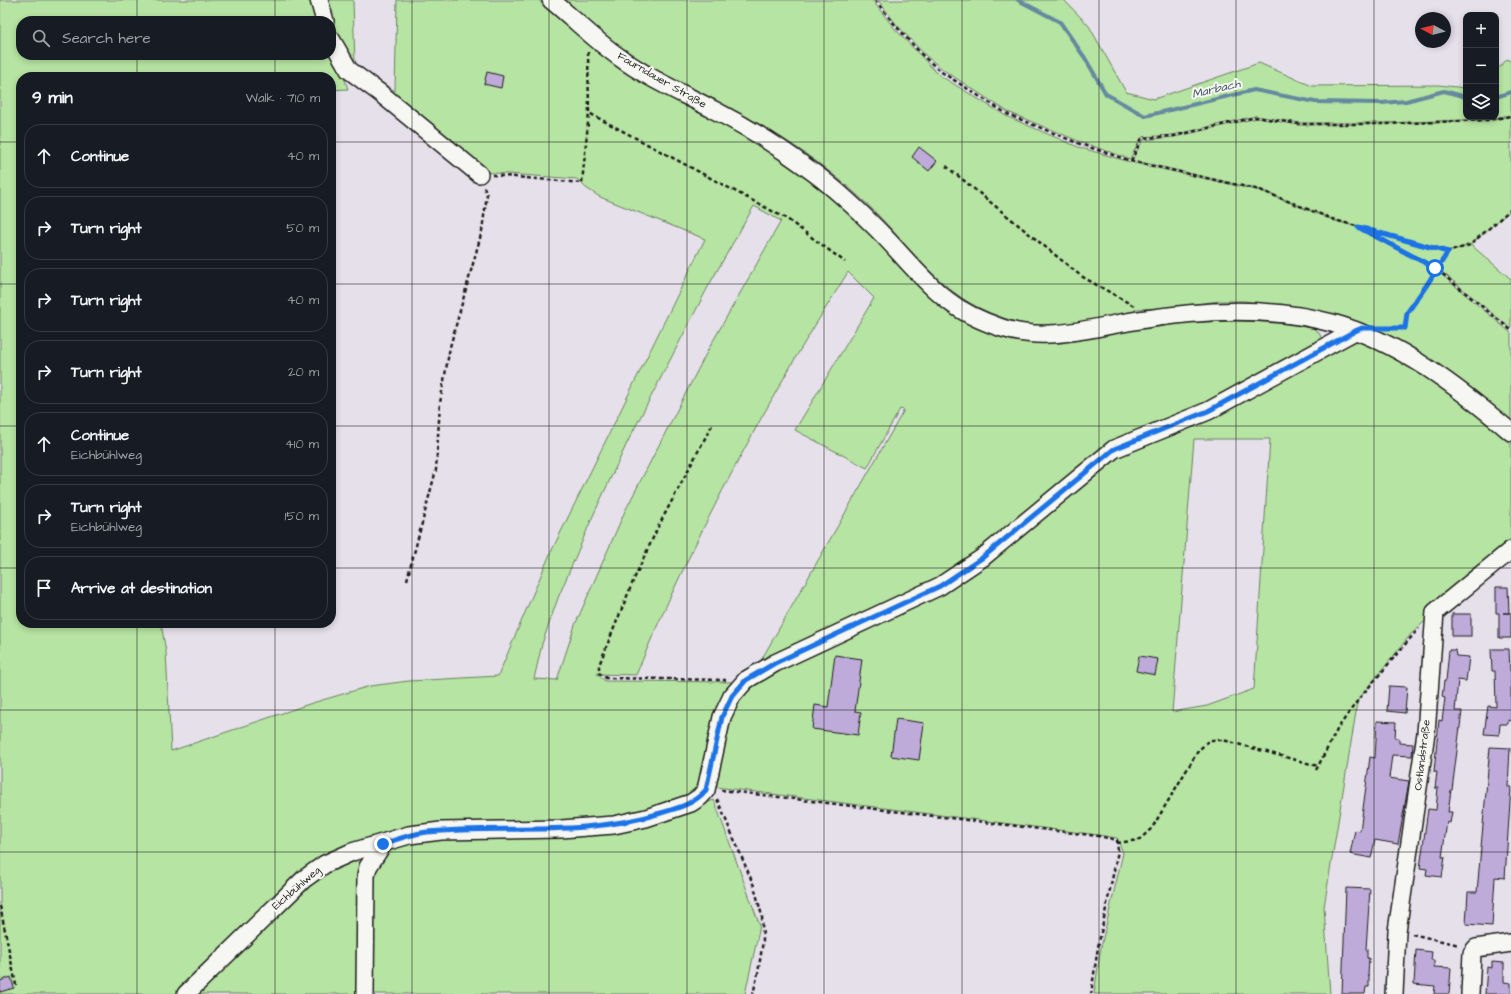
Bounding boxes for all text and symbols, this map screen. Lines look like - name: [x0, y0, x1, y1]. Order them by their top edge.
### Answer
- north arrow: [1415, 12, 1451, 48]
- map controls: [1463, 12, 1499, 120]
- button: +: [1463, 12, 1499, 48]
- search box: [16, 16, 336, 60]
- icon: search: [30, 27, 52, 49]
- text: Search here: [62, 28, 151, 49]
- street label: Faurndauer Straße: [615, 48, 709, 112]
- button: −: [1463, 48, 1499, 84]
- water label: Marbach: [1190, 75, 1243, 103]
- button: layers: [1463, 84, 1499, 120]
- text: 9 min: [32, 86, 73, 110]
- text: Walk · 710 m: [246, 89, 320, 107]
- icon: ahead: [33, 145, 55, 167]
- text: Continue: [71, 146, 129, 167]
- text: 40 m: [287, 147, 319, 165]
- icon: right: [33, 217, 55, 239]
- text: Turn right: [71, 218, 142, 239]
- text: 50 m: [286, 219, 319, 237]
- route start: [1426, 259, 1444, 277]
- icon: right: [33, 289, 55, 311]
- text: Turn right: [71, 290, 142, 311]
- text: 40 m: [287, 291, 319, 309]
- icon: right: [33, 361, 55, 383]
- text: Turn right: [71, 362, 142, 383]
- text: 20 m: [288, 363, 319, 381]
- text: Continue: [71, 425, 129, 446]
- icon: ahead: [33, 433, 55, 455]
- text: 410 m: [285, 435, 319, 453]
- text: Eichbühlweg: [71, 446, 142, 464]
- text: Turn right: [71, 497, 142, 518]
- icon: right: [33, 505, 55, 527]
- text: 150 m: [285, 507, 319, 525]
- text: Eichbühlweg: [71, 518, 142, 536]
- icon: arrive: [33, 577, 55, 599]
- text: Arrive at destination: [71, 578, 212, 599]
- street label: Ostlandstraße: [1410, 719, 1434, 791]
- route end: [374, 835, 392, 853]
- street label: Eichbühlweg: [268, 862, 324, 914]

